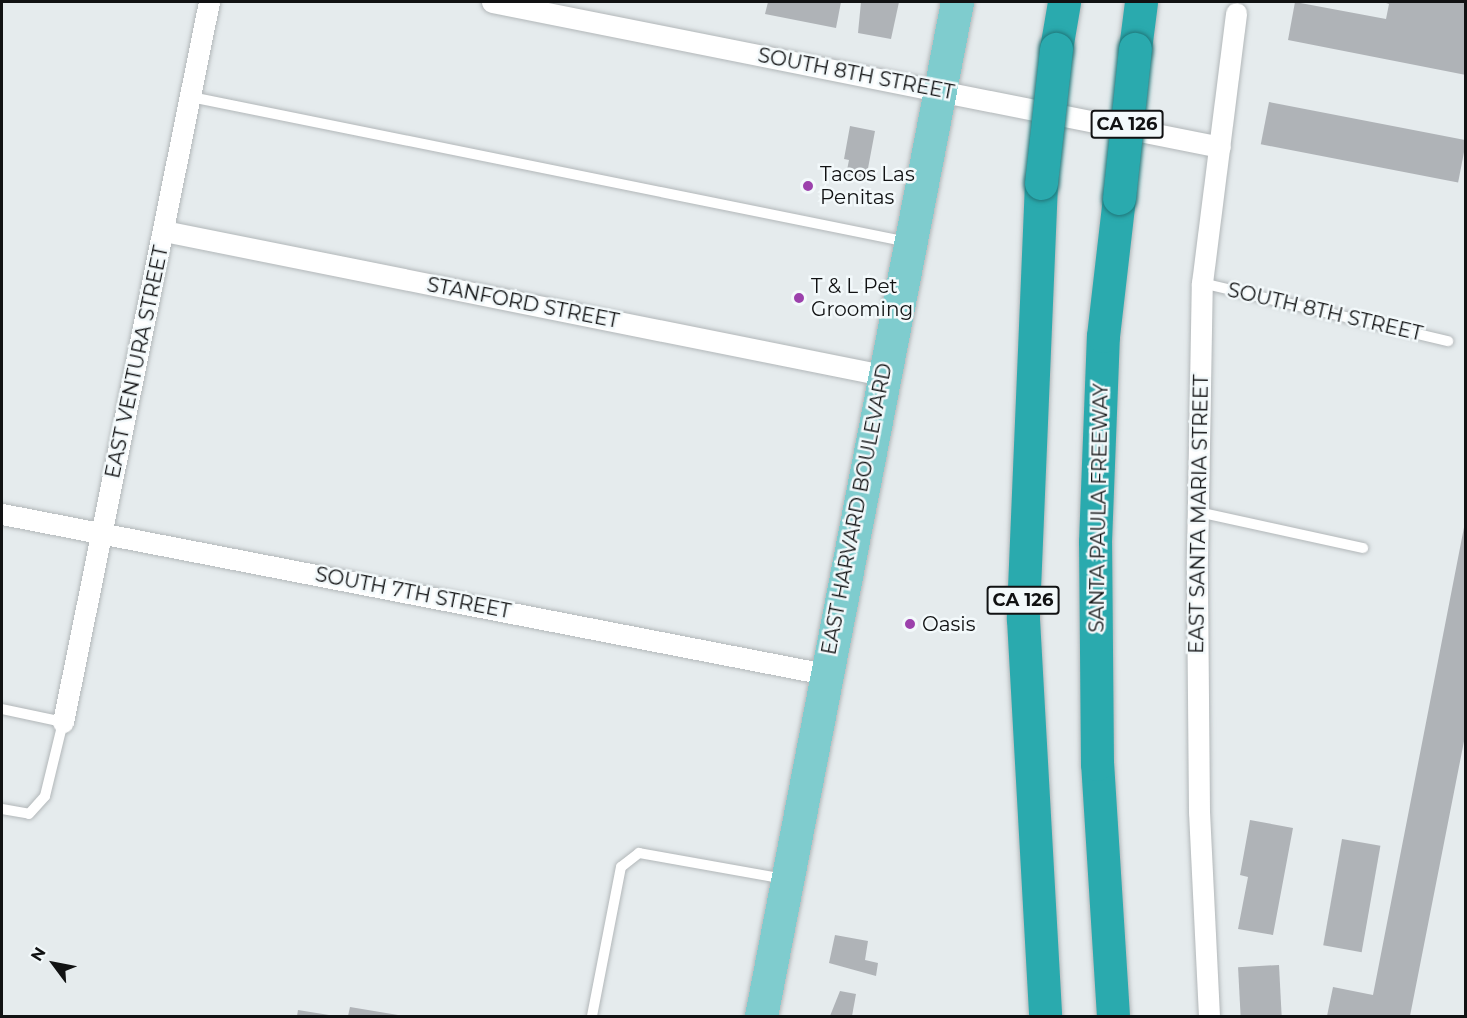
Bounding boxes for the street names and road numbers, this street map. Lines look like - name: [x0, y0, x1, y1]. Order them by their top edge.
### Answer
- street label: SOUTH 8TH STREET: [756, 43, 956, 105]
- road number: CA 126: [1090, 109, 1164, 139]
- street label: EAST VENTURA STREET: [101, 243, 173, 481]
- street label: STANFORD STREET: [425, 273, 621, 333]
- street label: SOUTH 8TH STREET: [1225, 278, 1425, 346]
- street label: EAST HARVARD BOULEVARD: [817, 361, 897, 657]
- street label: EAST SANTA MARIA STREET: [1185, 374, 1213, 654]
- street label: SANTA PAULA FREEWAY: [1085, 383, 1113, 633]
- street label: SOUTH 7TH STREET: [313, 562, 513, 624]
- road number: CA 126: [986, 585, 1060, 615]

